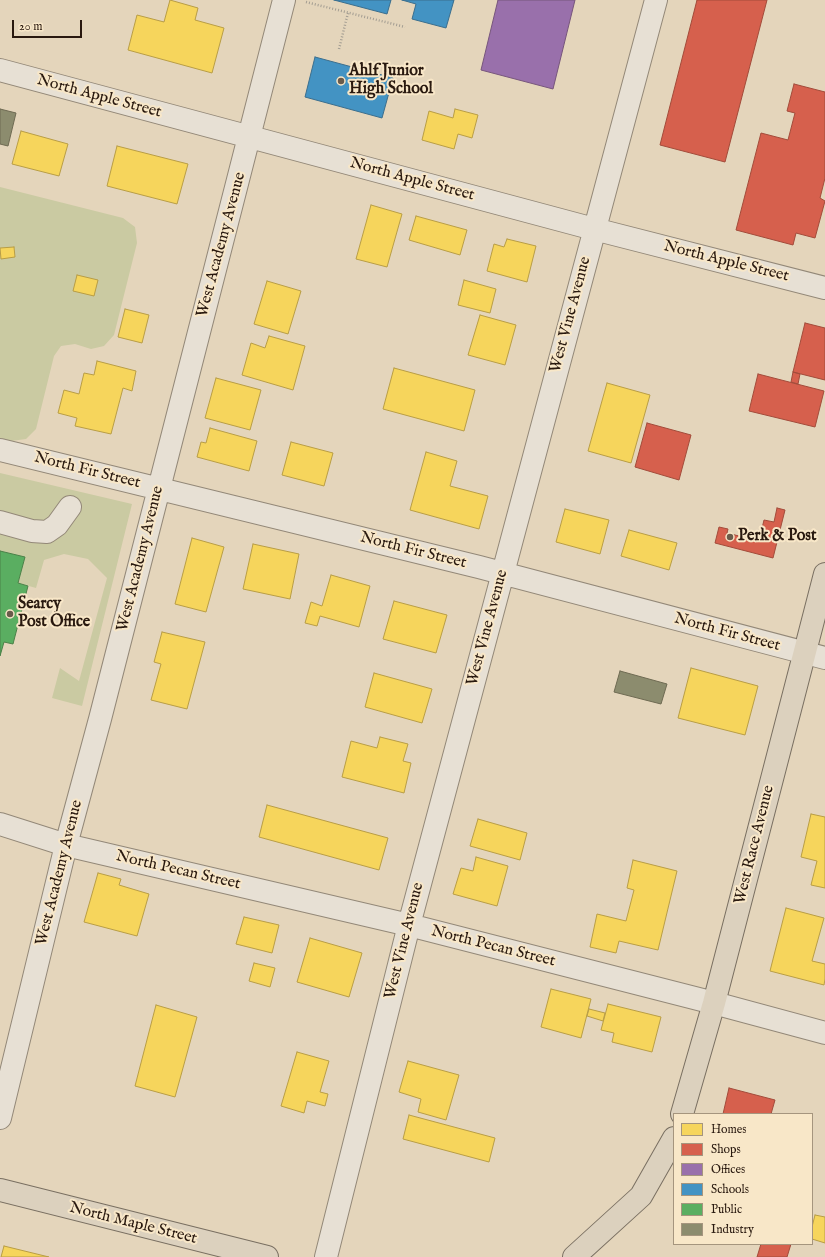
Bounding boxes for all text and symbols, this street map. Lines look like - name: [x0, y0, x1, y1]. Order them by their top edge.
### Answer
- scale bar: [14, 12, 84, 38]
- text: 20 m: [19, 19, 42, 34]
- place label: Ahlf Junior High School: [349, 62, 433, 100]
- street label: North Apple Street: [35, 71, 163, 123]
- marker: Ahlf Junior High School: [336, 76, 346, 86]
- street label: North Apple Street: [348, 154, 476, 206]
- street label: West Academy Avenue: [193, 170, 251, 320]
- street label: North Apple Street: [661, 237, 791, 287]
- street label: West Vine Avenue: [546, 255, 596, 375]
- street label: North Fir Street: [32, 449, 142, 493]
- street label: West Academy Avenue: [114, 484, 168, 634]
- place label: Perk & Post: [738, 527, 816, 547]
- street label: North Fir Street: [358, 529, 468, 573]
- marker: Perk & Post: [725, 532, 735, 542]
- street label: West Vine Avenue: [463, 568, 513, 688]
- place label: Searcy Post Office: [18, 595, 90, 633]
- marker: Searcy Post Office: [5, 609, 15, 619]
- street label: North Fir Street: [672, 610, 782, 656]
- street label: West Race Avenue: [731, 783, 779, 907]
- street label: West Academy Avenue: [33, 798, 87, 948]
- street label: North Pecan Street: [114, 847, 242, 895]
- street label: West Vine Avenue: [381, 881, 429, 1001]
- street label: North Pecan Street: [429, 922, 557, 972]
- legend: [673, 1113, 813, 1245]
- text: Homes: [711, 1122, 747, 1137]
- text: Shops: [711, 1142, 741, 1157]
- text: Offices: [711, 1162, 745, 1177]
- text: Schools: [711, 1182, 749, 1197]
- street label: North Maple Street: [67, 1199, 199, 1249]
- text: Public: [711, 1202, 742, 1217]
- text: Industry: [711, 1222, 754, 1237]

